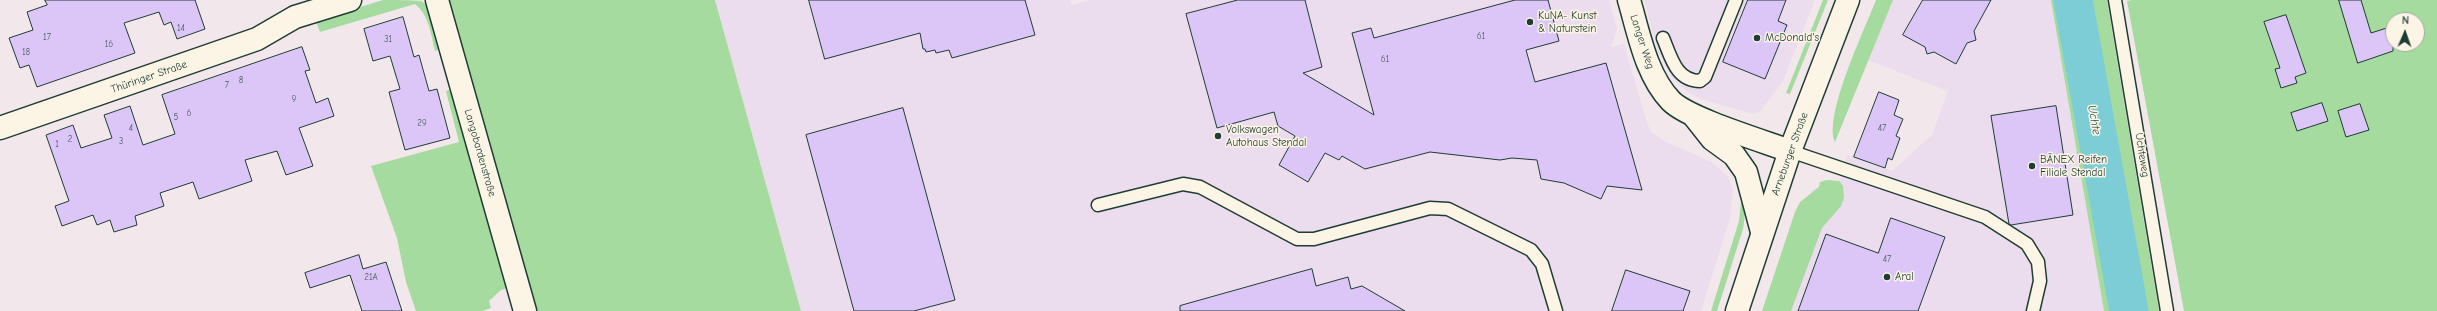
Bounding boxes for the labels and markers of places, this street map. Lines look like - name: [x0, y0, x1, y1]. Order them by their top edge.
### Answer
- place label: KuNA- Kunst & Naturstein: [1538, 9, 1597, 35]
- marker: KuNA- Kunst & Naturstein: [1525, 17, 1535, 27]
- place label: McDonald's: [1765, 31, 1819, 45]
- marker: McDonald's: [1752, 33, 1762, 43]
- place label: Volkswagen Autohaus Stendal: [1226, 123, 1307, 149]
- marker: Volkswagen Autohaus Stendal: [1213, 131, 1223, 141]
- place label: BÄNEX Reifen Filiale Stendal: [2040, 153, 2107, 179]
- marker: BÄNEX Reifen Filiale Stendal: [2027, 161, 2037, 171]
- place label: Aral: [1895, 270, 1914, 284]
- marker: Aral: [1882, 272, 1892, 282]

